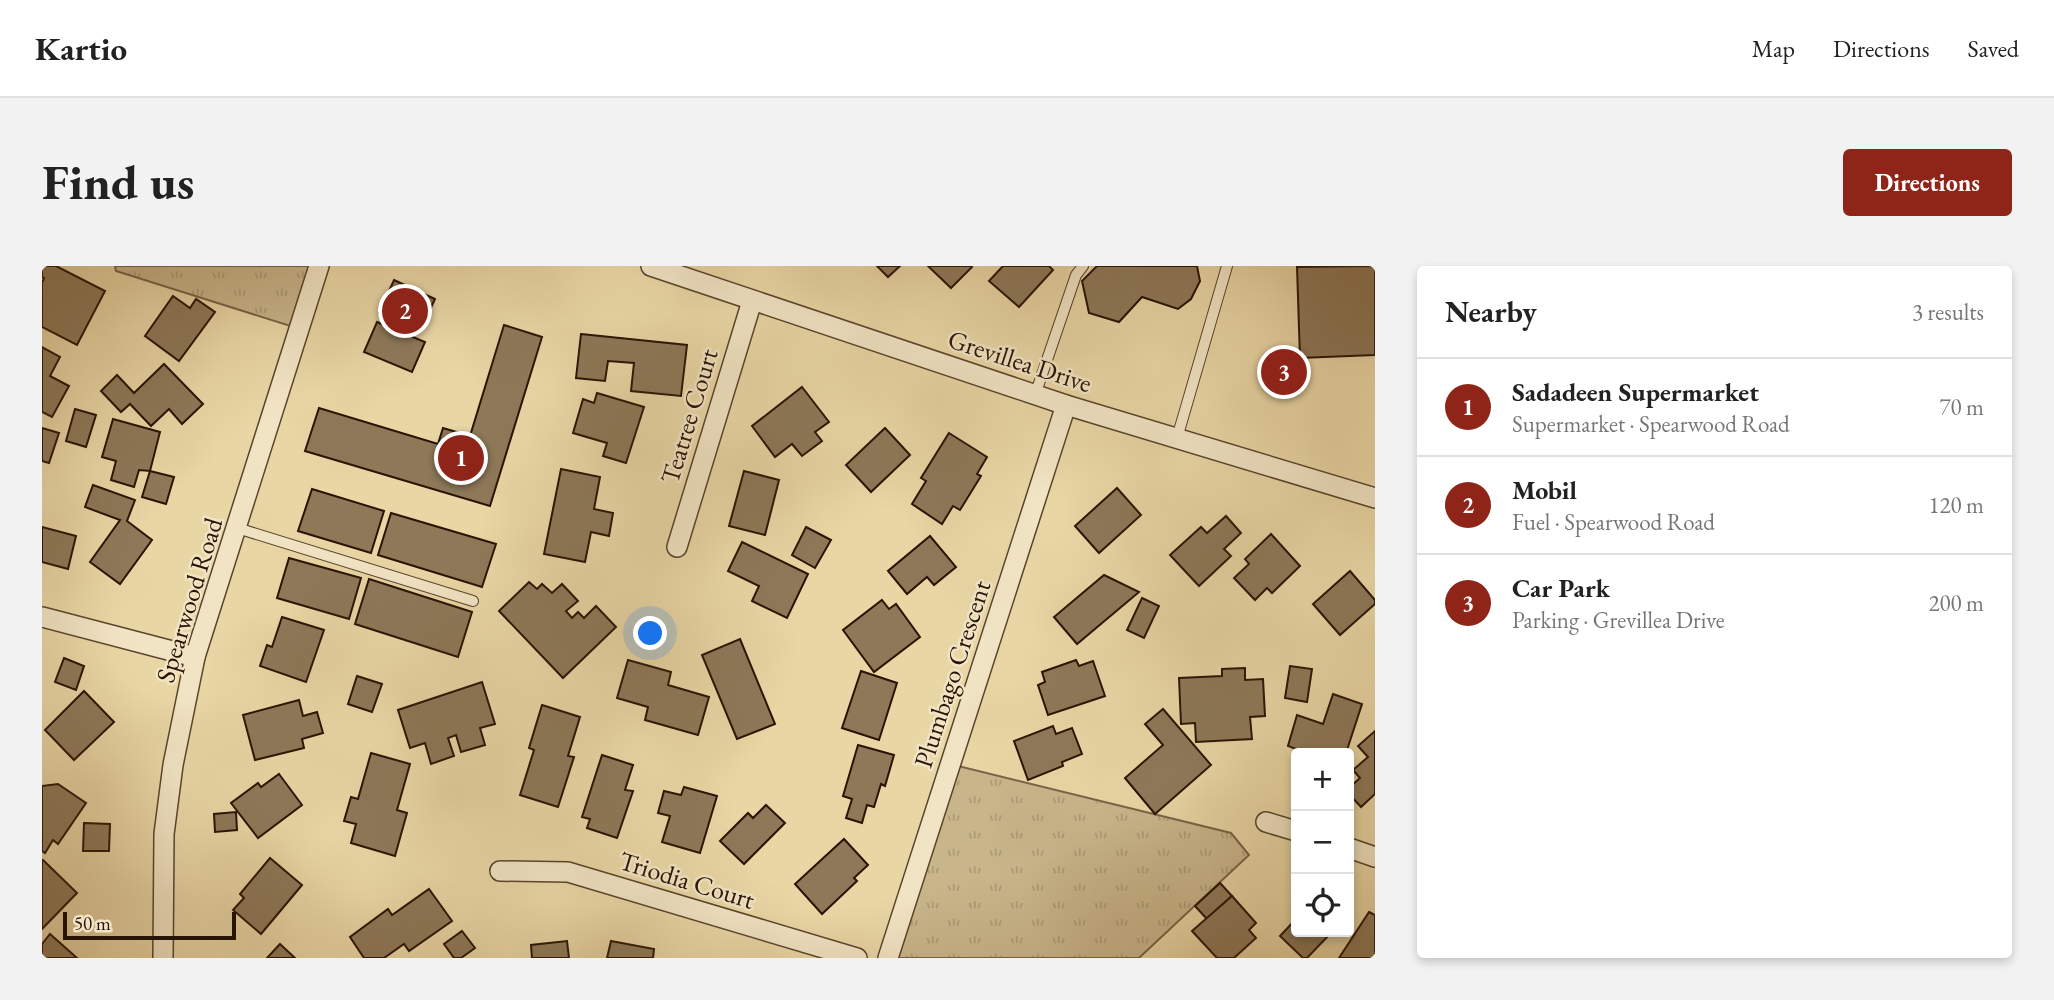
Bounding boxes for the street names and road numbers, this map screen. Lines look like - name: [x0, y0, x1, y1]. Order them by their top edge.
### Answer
- street label: Grevillea Drive: [944, 322, 1096, 400]
- street label: Teatree Court: [652, 344, 726, 488]
- street label: Spearwood Road: [148, 513, 230, 686]
- street label: Plumbago Crescent: [906, 576, 998, 772]
- street label: Triodia Court: [615, 843, 759, 917]

